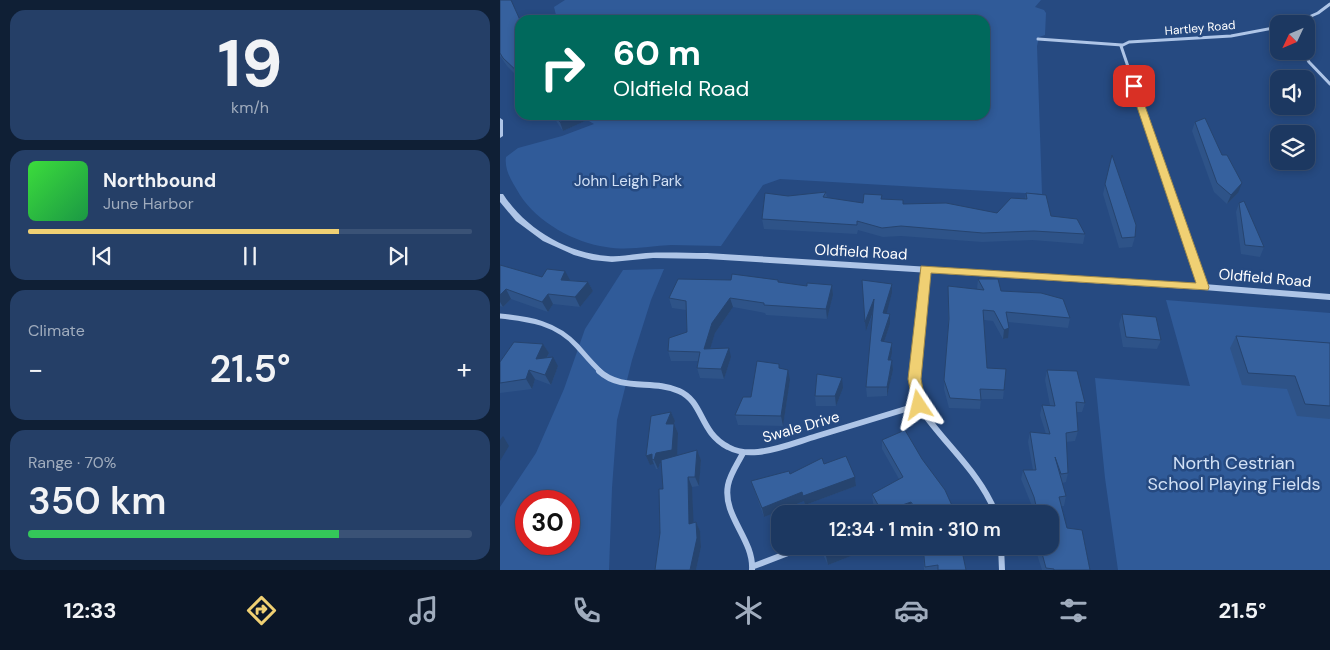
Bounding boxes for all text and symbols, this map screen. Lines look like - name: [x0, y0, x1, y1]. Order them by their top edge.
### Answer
- north arrow: [1270, 15, 1315, 60]
- map controls: [1270, 15, 1315, 170]
- street label: Hartley Road: [1164, 17, 1236, 39]
- text: 19: [218, 22, 282, 106]
- text: 60 m: [613, 30, 701, 76]
- icon: right: [530, 35, 595, 100]
- pin: [1113, 65, 1155, 107]
- button: sound: [1270, 70, 1315, 115]
- icon: arrive: [1120, 72, 1148, 100]
- text: Oldfield Road: [613, 74, 749, 103]
- text: km/h: [231, 97, 269, 118]
- button: layers: [1270, 125, 1315, 170]
- text: Northbound: [103, 168, 216, 193]
- park label: John Leigh Park: [574, 171, 682, 191]
- text: June Harbor: [103, 193, 194, 214]
- street label: Oldfield Road: [814, 240, 908, 264]
- icon: previous: [88, 242, 116, 270]
- icon: pause: [236, 242, 264, 270]
- icon: next: [384, 242, 412, 270]
- street label: Oldfield Road: [1218, 264, 1312, 292]
- text: Climate: [28, 320, 85, 341]
- text: 21.5°: [209, 344, 291, 394]
- text: −: [28, 351, 43, 388]
- text: +: [457, 351, 472, 388]
- position arrow: [892, 378, 944, 430]
- street label: Swale Drive: [760, 406, 842, 448]
- park label: North Cestrian School Playing Fields: [1147, 451, 1321, 496]
- text: Range · 70%: [28, 452, 116, 473]
- text: 350 km: [28, 476, 166, 526]
- speed limit sign: 30: [515, 490, 580, 555]
- text: 12:34 · 1 min · 310 m: [829, 517, 1001, 542]
- icon: directions: [244, 593, 279, 628]
- icon: music: [406, 593, 441, 628]
- icon: phone: [569, 593, 604, 628]
- icon: climate: [731, 593, 766, 628]
- icon: car: [894, 593, 929, 628]
- icon: filters: [1056, 593, 1091, 628]
- text: 12:33: [64, 596, 117, 625]
- text: 21.5°: [1218, 596, 1266, 625]

